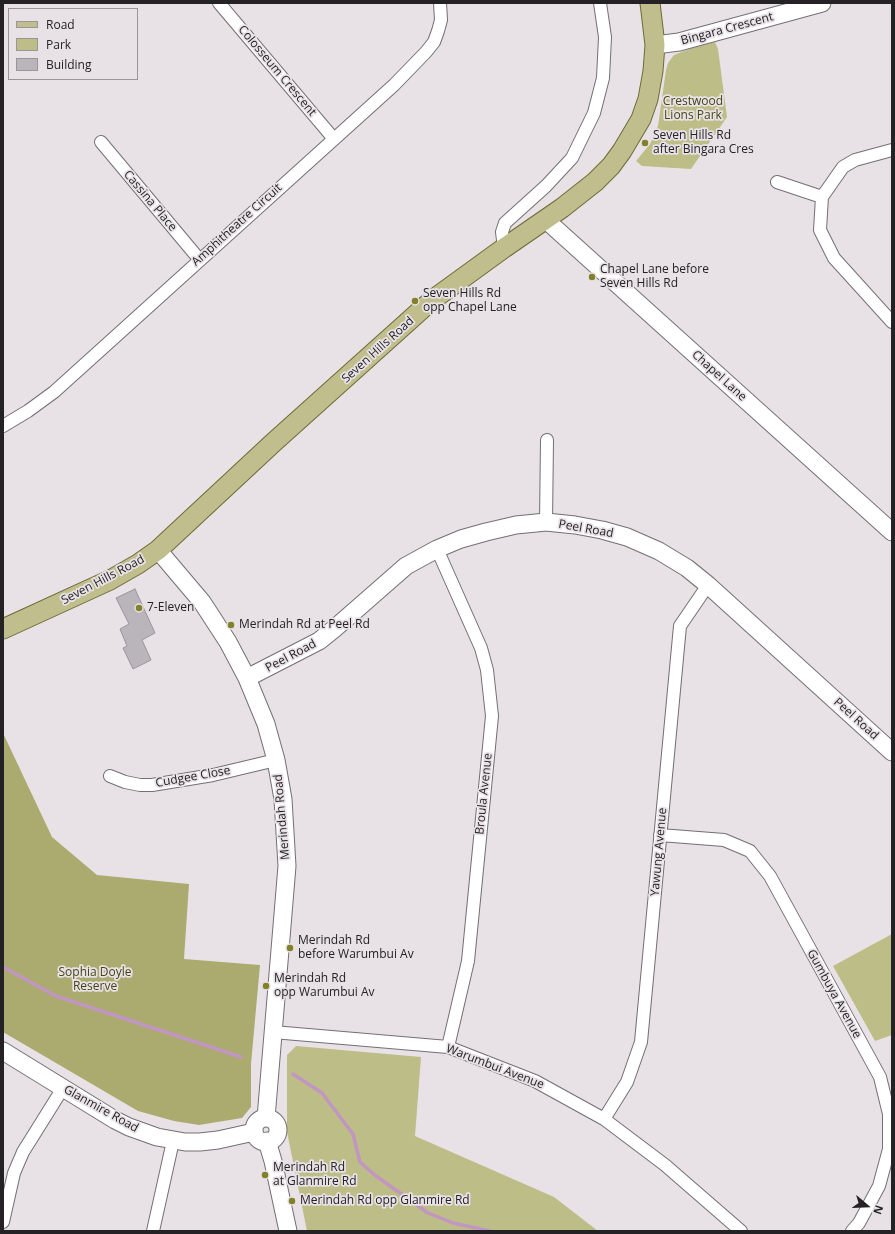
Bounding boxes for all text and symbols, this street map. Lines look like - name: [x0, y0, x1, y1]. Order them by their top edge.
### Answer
- legend: [8, 8, 138, 80]
- street label: Bingara Crescent: [679, 10, 775, 48]
- text: Road: [46, 16, 75, 33]
- street label: Colosseum Crescent: [235, 23, 319, 119]
- text: Park: [46, 36, 71, 53]
- text: Building: [46, 56, 91, 73]
- park label: Crestwood Lions Park: [663, 95, 723, 123]
- place label: Seven Hills Rd after Bingara Cres: [653, 129, 754, 157]
- marker: Seven Hills Rd after Bingara Cres: [640, 138, 650, 148]
- street label: Cassina Place: [120, 168, 180, 234]
- street label: Amphitheatre Circuit: [189, 181, 285, 269]
- place label: Chapel Lane before Seven Hills Rd: [600, 263, 709, 291]
- marker: Chapel Lane before Seven Hills Rd: [587, 272, 597, 282]
- place label: Seven Hills Rd opp Chapel Lane: [423, 287, 517, 315]
- marker: Seven Hills Rd opp Chapel Lane: [410, 296, 420, 306]
- street label: Seven Hills Road: [339, 314, 417, 386]
- street label: Chapel Lane: [689, 348, 749, 404]
- street label: Peel Road: [557, 517, 615, 541]
- street label: Seven Hills Road: [59, 552, 147, 608]
- place label: 7-Eleven: [147, 601, 194, 615]
- marker: 7-Eleven: [134, 603, 144, 613]
- place label: Merindah Rd at Peel Rd: [239, 618, 370, 632]
- marker: Merindah Rd at Peel Rd: [226, 620, 236, 630]
- street label: Peel Road: [263, 637, 319, 675]
- street label: Peel Road: [831, 695, 881, 743]
- street label: Broula Avenue: [473, 753, 495, 835]
- street label: Cudgee Close: [155, 763, 231, 791]
- street label: Merindah Road: [271, 774, 293, 860]
- street label: Yawung Avenue: [648, 807, 670, 897]
- place label: Merindah Rd before Warumbui Av: [298, 934, 414, 962]
- marker: Merindah Rd before Warumbui Av: [285, 943, 295, 953]
- street label: Gumbuya Avenue: [804, 947, 864, 1041]
- park label: Sophia Doyle Reserve: [58, 966, 132, 994]
- place label: Merindah Rd opp Warumbui Av: [274, 972, 375, 1000]
- marker: Merindah Rd opp Warumbui Av: [261, 981, 271, 991]
- street label: Warumbui Avenue: [444, 1042, 546, 1092]
- street label: Glanmire Road: [61, 1083, 141, 1135]
- place label: Merindah Rd at Glanmire Rd: [273, 1161, 356, 1189]
- marker: Merindah Rd at Glanmire Rd: [260, 1170, 270, 1180]
- north arrow: [847, 1186, 887, 1226]
- place label: Merindah Rd opp Glanmire Rd: [300, 1194, 470, 1208]
- marker: Merindah Rd opp Glanmire Rd: [287, 1196, 297, 1206]
- text: N: [870, 1203, 887, 1217]

